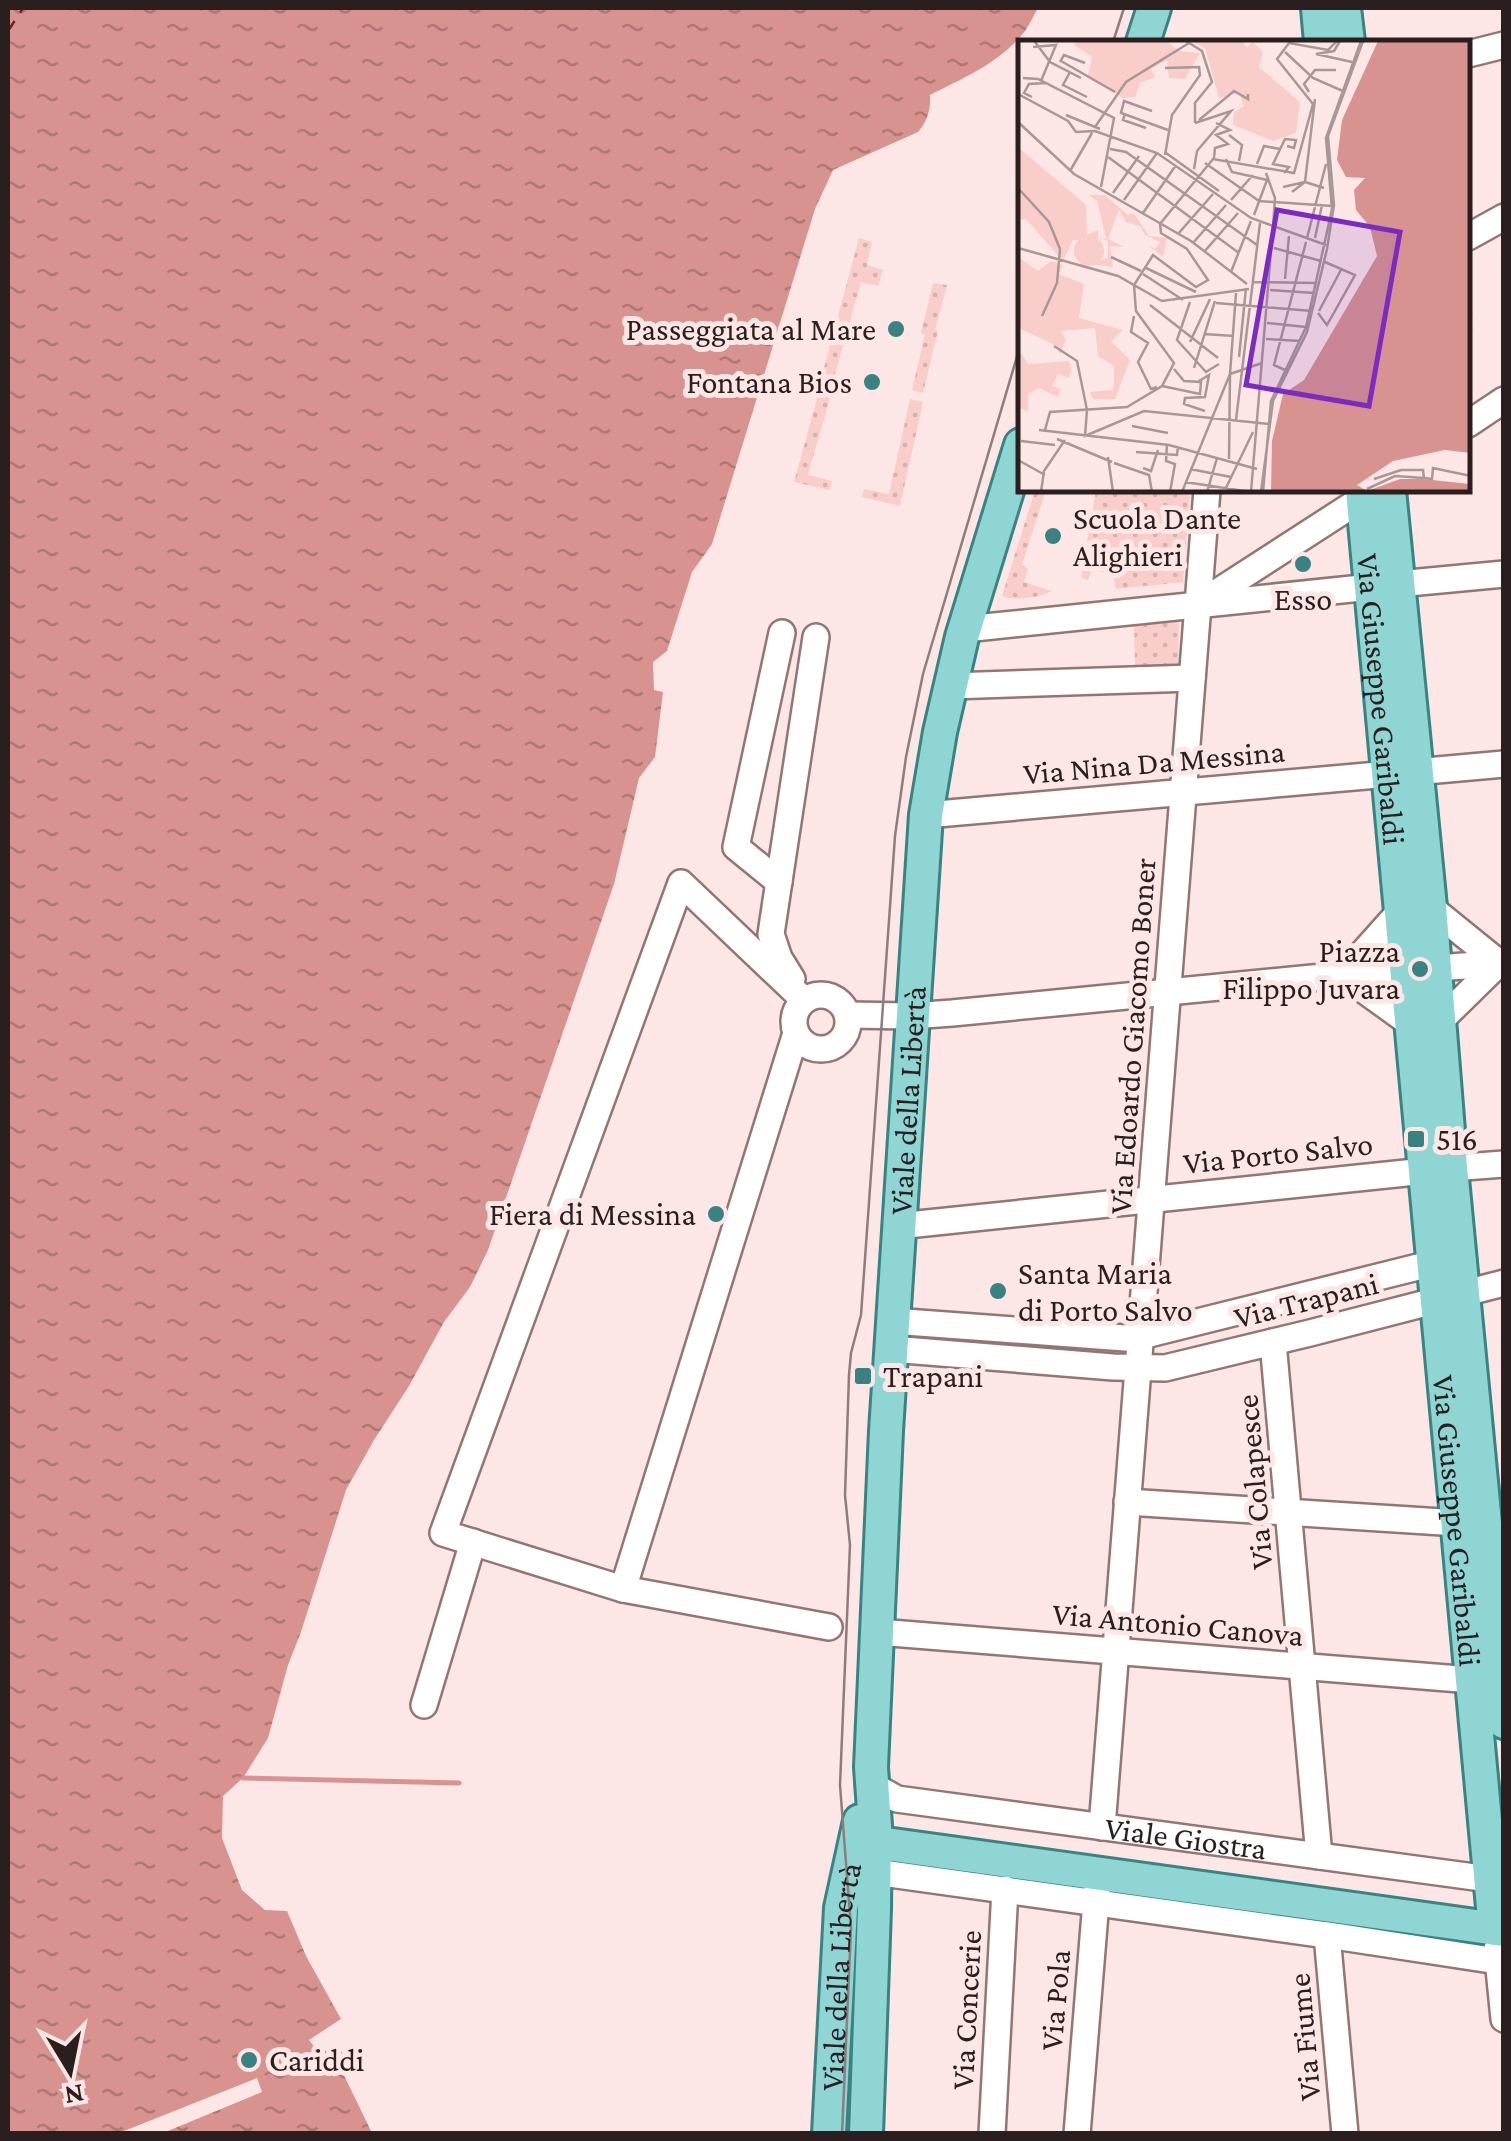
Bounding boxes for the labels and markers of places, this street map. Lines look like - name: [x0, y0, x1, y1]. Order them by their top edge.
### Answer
- place label: Passeggiata al Mare: [626, 311, 876, 347]
- marker: Passeggiata al Mare: [885, 318, 907, 340]
- place label: Fontana Bios: [686, 364, 852, 400]
- marker: Fontana Bios: [861, 371, 883, 393]
- place label: Scuola Dante Alighieri: [1073, 500, 1241, 573]
- marker: Scuola Dante Alighieri: [1042, 525, 1064, 547]
- marker: Esso: [1292, 553, 1314, 575]
- place label: Esso: [1274, 581, 1332, 617]
- place label: Piazza Filippo Juvara: [1222, 933, 1400, 1006]
- marker: Piazza Filippo Juvara: [1409, 958, 1431, 980]
- place label: 516: [1436, 1121, 1478, 1157]
- marker: 516: [1405, 1128, 1427, 1150]
- place label: Fiera di Messina: [489, 1196, 696, 1232]
- marker: Fiera di Messina: [705, 1203, 727, 1225]
- place label: Santa Maria di Porto Salvo: [1018, 1255, 1193, 1328]
- marker: Santa Maria di Porto Salvo: [987, 1280, 1009, 1302]
- place label: Trapani: [883, 1358, 983, 1394]
- marker: Trapani: [852, 1365, 874, 1387]
- place label: Cariddi: [269, 2042, 364, 2078]
- marker: Cariddi: [238, 2049, 260, 2071]

